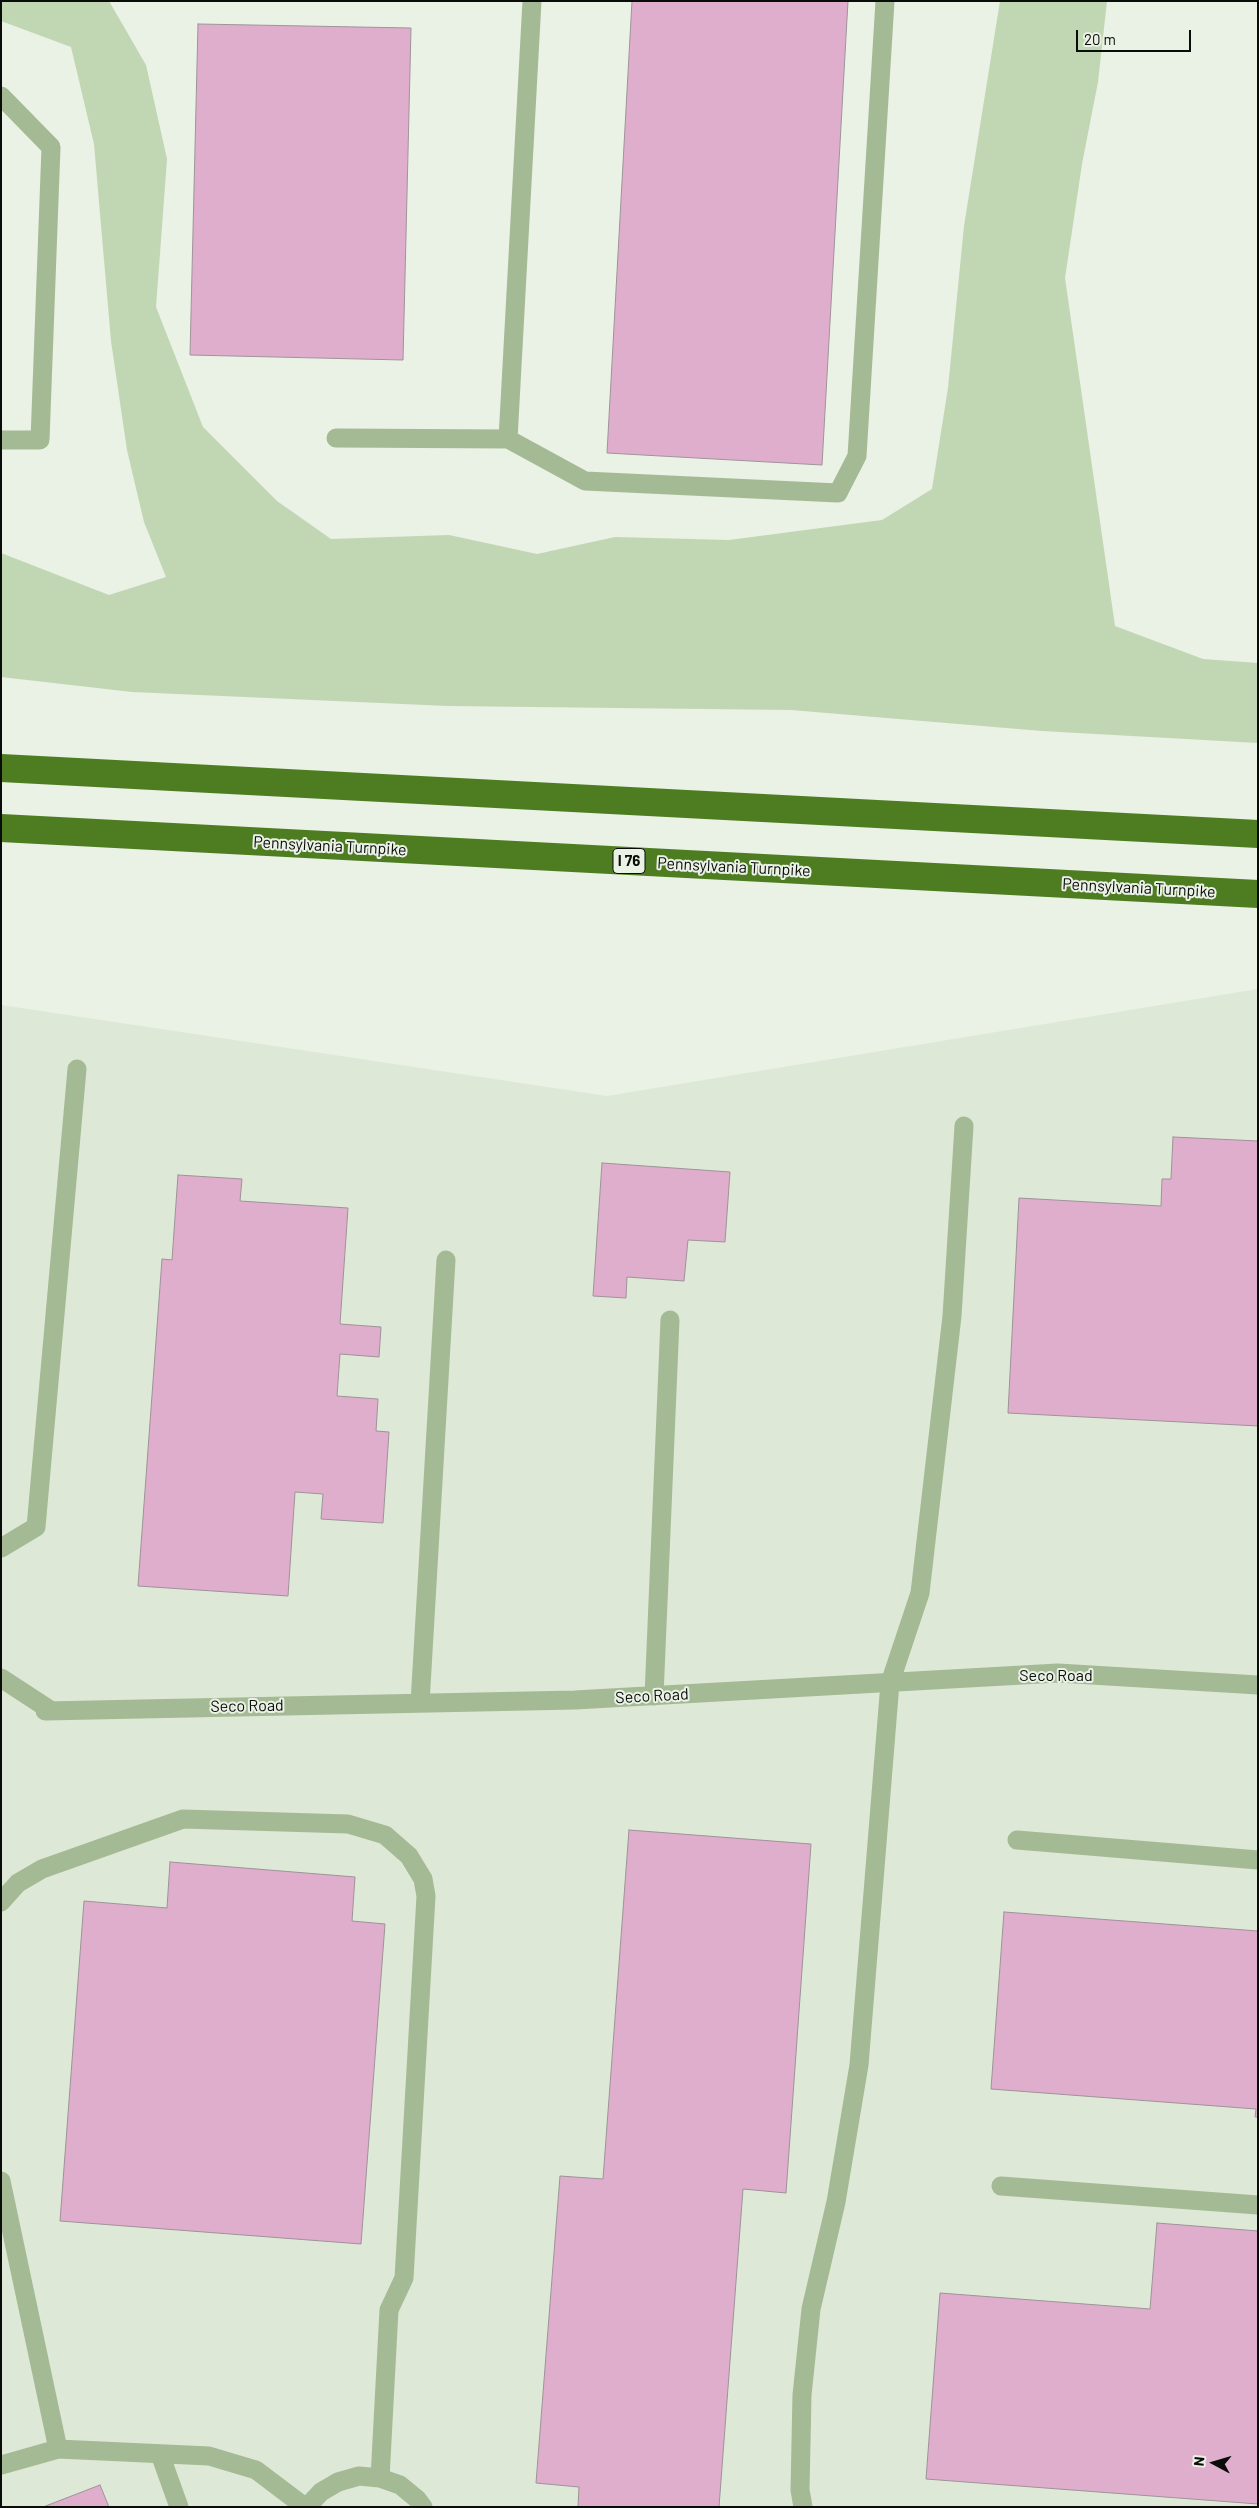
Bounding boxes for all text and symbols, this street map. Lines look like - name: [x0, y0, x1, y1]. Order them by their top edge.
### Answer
- scale bar: [1079, 20, 1194, 52]
- text: 20 m: [1084, 30, 1116, 48]
- street label: Pennsylvania Turnpike: [253, 832, 407, 860]
- road number: I 76: [613, 848, 645, 874]
- street label: Pennsylvania Turnpike: [657, 853, 811, 881]
- street label: Pennsylvania Turnpike: [1062, 874, 1216, 902]
- street label: Seco Road: [1019, 1666, 1093, 1686]
- street label: Seco Road: [615, 1684, 689, 1708]
- street label: Seco Road: [210, 1696, 284, 1716]
- north arrow: [1189, 2438, 1239, 2488]
- text: N: [1190, 2456, 1208, 2467]

